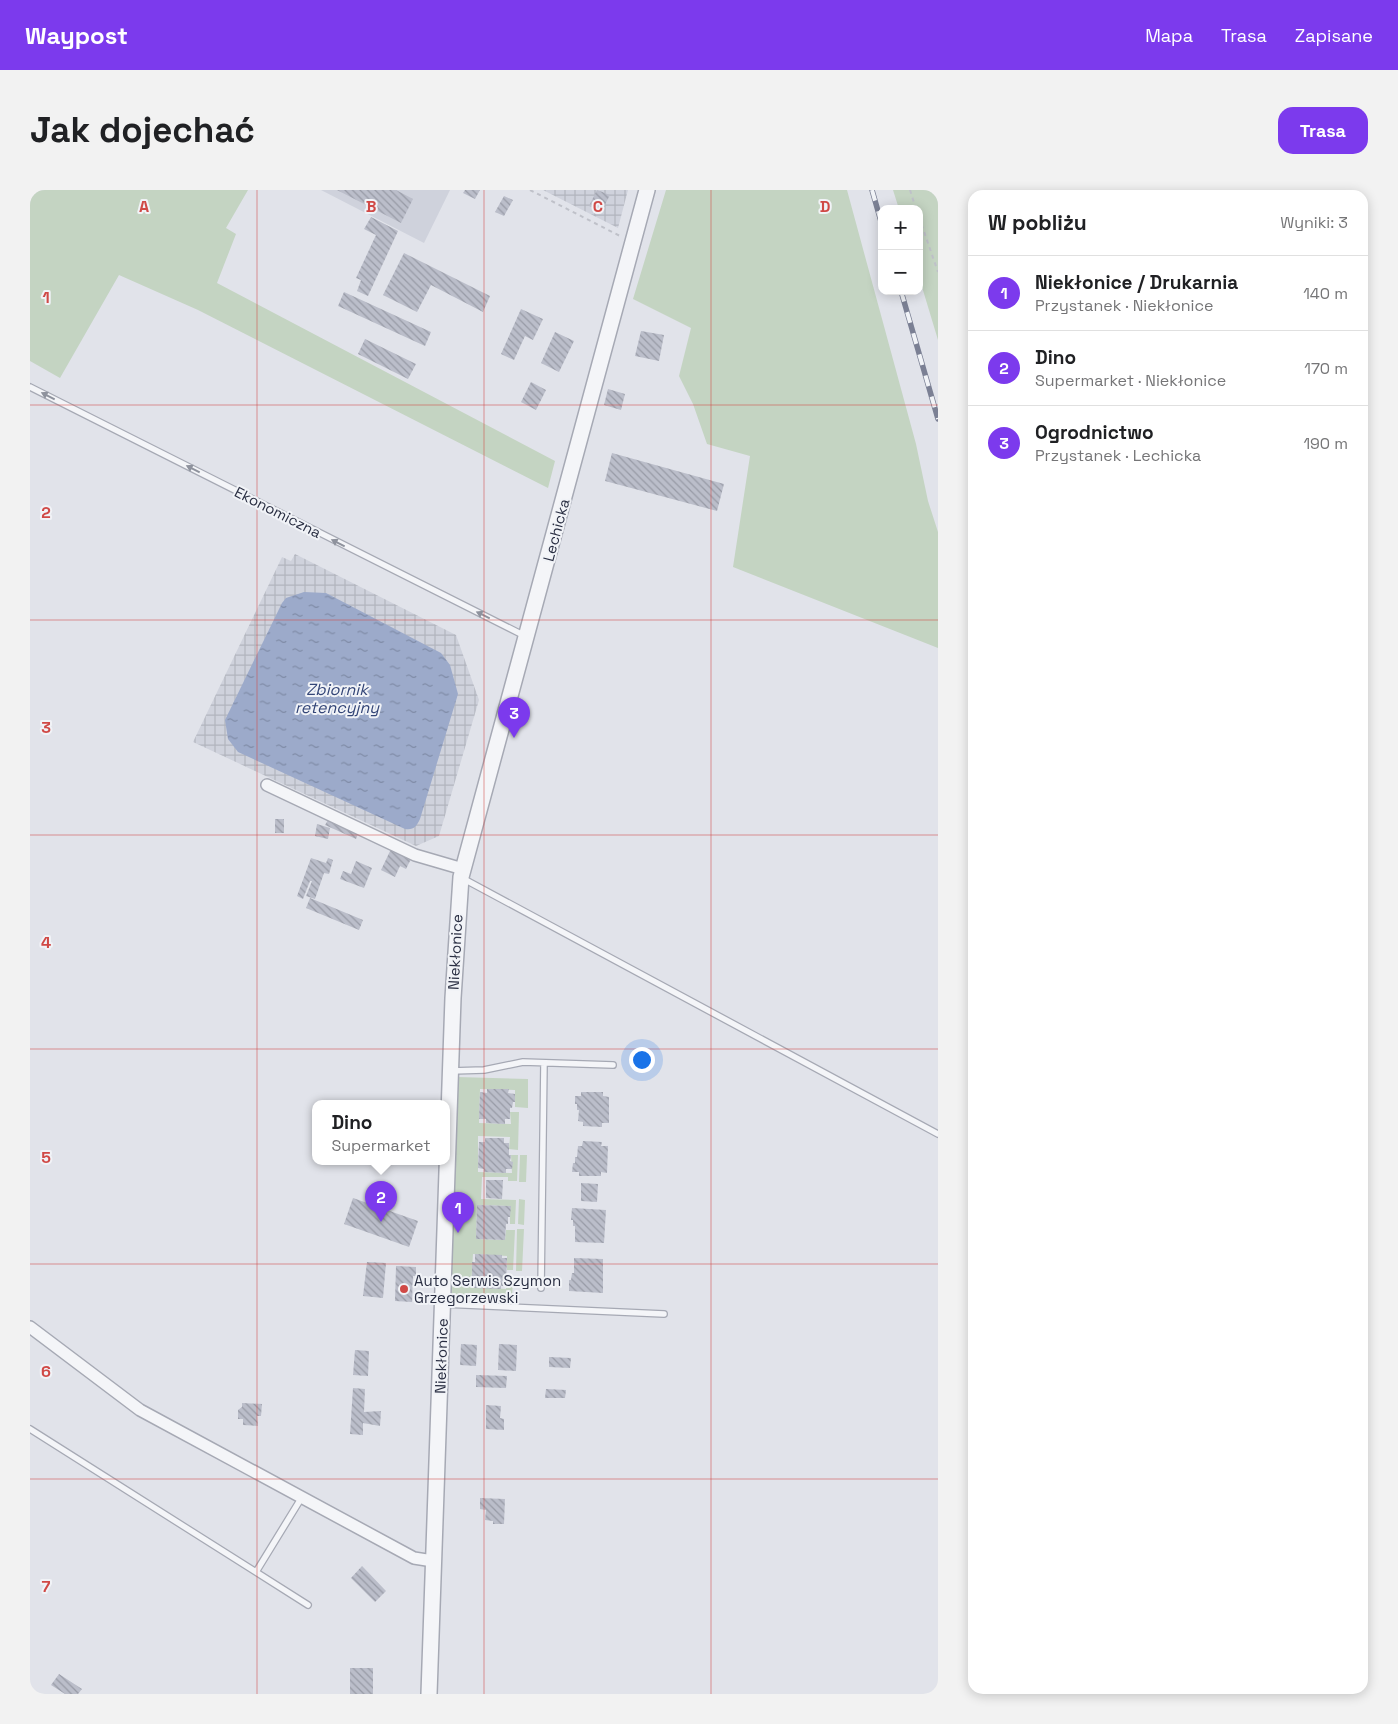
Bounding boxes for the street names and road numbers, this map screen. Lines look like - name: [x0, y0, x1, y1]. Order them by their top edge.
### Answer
- street label: Ekonomiczna: [231, 482, 325, 542]
- street label: Lechicka: [538, 496, 574, 564]
- street label: Niekłonice: [444, 914, 466, 990]
- street label: Niekłonice: [430, 1318, 452, 1394]

